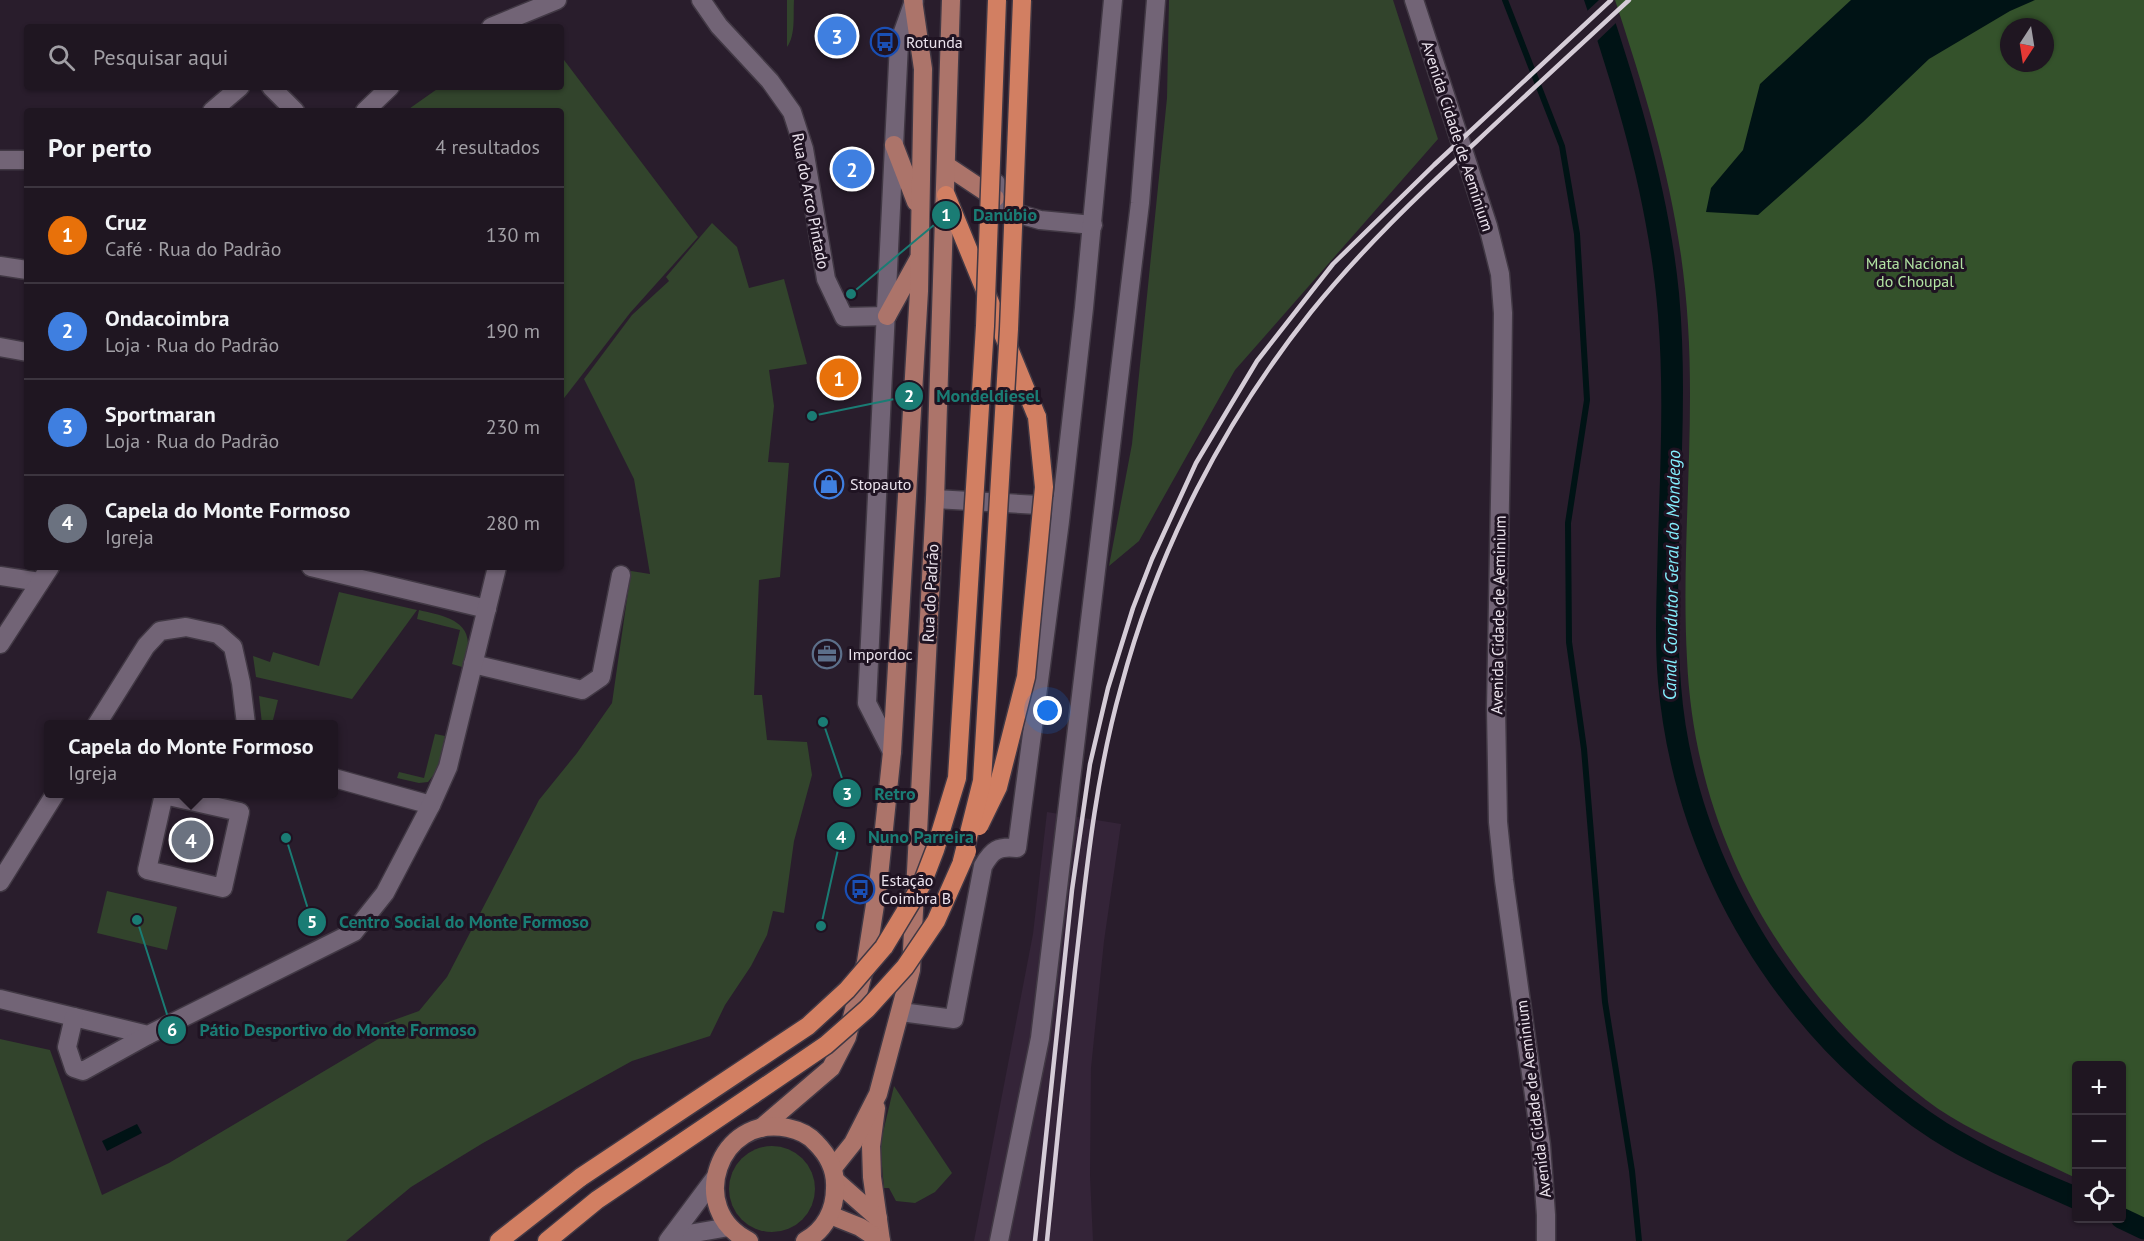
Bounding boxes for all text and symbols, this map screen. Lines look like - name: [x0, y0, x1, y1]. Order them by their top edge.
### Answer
- pin: 3: [818, 14, 856, 58]
- north arrow: [2000, 18, 2054, 72]
- search box: [24, 24, 564, 90]
- bus stop icon: Rotunda: [869, 26, 901, 58]
- place label: Rotunda: [906, 32, 963, 52]
- street label: Avenida Cidade de Aeminium: [1418, 38, 1498, 234]
- icon: search: [45, 41, 78, 74]
- text: Pesquisar aqui: [93, 43, 229, 71]
- text: Por perto: [48, 131, 152, 164]
- street label: Rua do Arco Pintado: [788, 131, 834, 271]
- text: 4 resultados: [435, 134, 540, 160]
- pin: 2: [832, 146, 872, 192]
- callout: Danúbio: [931, 197, 1050, 233]
- text: 1: [941, 203, 951, 226]
- text: Danúbio: [973, 203, 1037, 226]
- text: Cruz: [105, 208, 147, 236]
- text: 1: [62, 222, 73, 248]
- text: 130 m: [486, 222, 540, 248]
- text: Café · Rua do Padrão: [105, 236, 282, 262]
- park label: Mata Nacional do Choupal: [1866, 253, 1965, 291]
- text: Ondacoimbra: [105, 304, 230, 332]
- text: 2: [62, 318, 73, 344]
- text: 190 m: [486, 318, 540, 344]
- text: Loja · Rua do Padrão: [105, 332, 279, 358]
- pin: 1: [820, 356, 858, 400]
- callout: Mondeldiesel: [894, 378, 1052, 414]
- text: 2: [904, 384, 914, 407]
- text: Mondeldiesel: [936, 384, 1041, 407]
- text: Sportmaran: [105, 400, 216, 428]
- text: 3: [62, 414, 73, 440]
- text: 230 m: [486, 414, 540, 440]
- text: Loja · Rua do Padrão: [105, 428, 279, 454]
- water label: Canal Condutor Geral do Mondego: [1658, 450, 1685, 700]
- shop icon: Stopauto: [813, 468, 845, 500]
- place label: Stopauto: [850, 474, 911, 494]
- text: Capela do Monte Formoso: [105, 496, 350, 524]
- text: 4: [62, 510, 73, 536]
- text: 280 m: [486, 510, 540, 536]
- street label: Avenida Cidade de Aeminium: [1486, 515, 1510, 715]
- text: Igreja: [105, 524, 154, 550]
- street label: Rua do Padrão: [917, 543, 943, 643]
- office icon: Impordoc: [811, 638, 843, 670]
- place label: Impordoc: [848, 644, 913, 664]
- your location: [1033, 696, 1062, 725]
- popup: [44, 720, 338, 798]
- text: Capela do Monte Formoso: [68, 732, 314, 760]
- text: Igreja: [68, 760, 117, 786]
- callout: Retro: [832, 775, 927, 811]
- text: 3: [842, 782, 852, 805]
- text: Retro: [874, 782, 916, 805]
- pin: 4: [172, 818, 210, 862]
- callout: Nuno Parreira: [826, 818, 986, 854]
- text: 4: [836, 825, 846, 848]
- text: Nuno Parreira: [868, 825, 974, 848]
- place label: Estação Coimbra B: [881, 870, 951, 908]
- bus stop icon: Estação Coimbra B: [844, 873, 876, 905]
- callout: Centro Social do Monte Formoso: [297, 904, 601, 940]
- text: 5: [307, 910, 317, 933]
- text: Centro Social do Monte Formoso: [339, 910, 589, 933]
- street label: Avenida Cidade de Aeminium: [1511, 999, 1555, 1199]
- callout: Pátio Desportivo do Monte Formoso: [157, 1012, 488, 1048]
- text: 6: [167, 1018, 177, 1041]
- text: Pátio Desportivo do Monte Formoso: [199, 1018, 477, 1041]
- map controls: [2072, 1061, 2126, 1223]
- button: +: [2072, 1061, 2126, 1115]
- button: −: [2072, 1115, 2126, 1169]
- button: locate: [2072, 1169, 2126, 1223]

